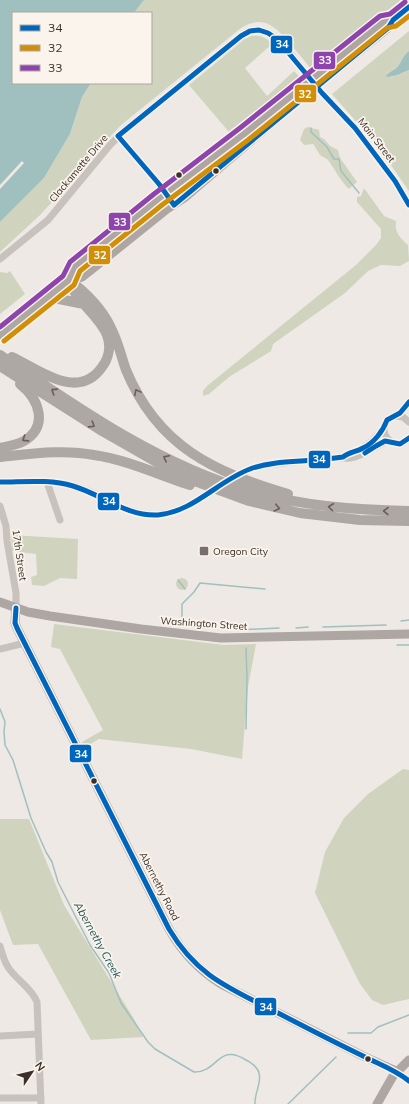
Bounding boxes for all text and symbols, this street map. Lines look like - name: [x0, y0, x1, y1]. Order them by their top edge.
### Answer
- legend: [12, 12, 152, 84]
- text: 34: [48, 20, 62, 35]
- line badge: 34: [270, 35, 293, 54]
- text: 34: [275, 37, 289, 51]
- text: 32: [48, 40, 62, 55]
- line badge: 33: [313, 51, 336, 70]
- text: 33: [318, 53, 332, 67]
- text: 33: [48, 60, 62, 75]
- line badge: 32: [294, 84, 317, 103]
- text: 32: [298, 87, 312, 101]
- street label: Main Street: [355, 115, 398, 166]
- street label: Clackamette Drive: [46, 132, 111, 205]
- unlabelled marker: [211, 166, 221, 176]
- unlabelled marker: [174, 170, 184, 180]
- line badge: 33: [108, 212, 131, 231]
- text: 33: [113, 215, 127, 229]
- line badge: 32: [88, 245, 111, 265]
- text: 32: [93, 248, 107, 262]
- one-way arrow: [134, 388, 141, 396]
- one-way arrow: [52, 389, 59, 396]
- one-way arrow: [88, 420, 95, 427]
- one-way arrow: [23, 434, 30, 441]
- line badge: 34: [308, 450, 331, 469]
- text: 34: [312, 452, 326, 466]
- one-way arrow: [163, 455, 170, 462]
- line badge: 34: [97, 492, 120, 511]
- text: 34: [102, 494, 116, 508]
- one-way arrow: [274, 503, 280, 511]
- one-way arrow: [328, 503, 334, 512]
- one-way arrow: [383, 507, 389, 515]
- street label: 17th Street: [9, 529, 30, 582]
- marker: Oregon City: [198, 545, 210, 557]
- place label: Oregon City: [213, 545, 269, 558]
- street label: Washington Street: [160, 614, 248, 633]
- line badge: 34: [69, 744, 92, 763]
- text: 34: [74, 747, 88, 761]
- unlabelled marker: [89, 776, 99, 786]
- street label: Abernethy Road: [137, 850, 182, 923]
- water label: Abernethy Creek: [71, 899, 125, 981]
- line badge: 34: [254, 997, 277, 1016]
- text: 34: [259, 1000, 273, 1014]
- north arrow: [12, 1052, 52, 1092]
- unlabelled marker: [363, 1054, 373, 1064]
- text: N: [32, 1059, 48, 1074]

